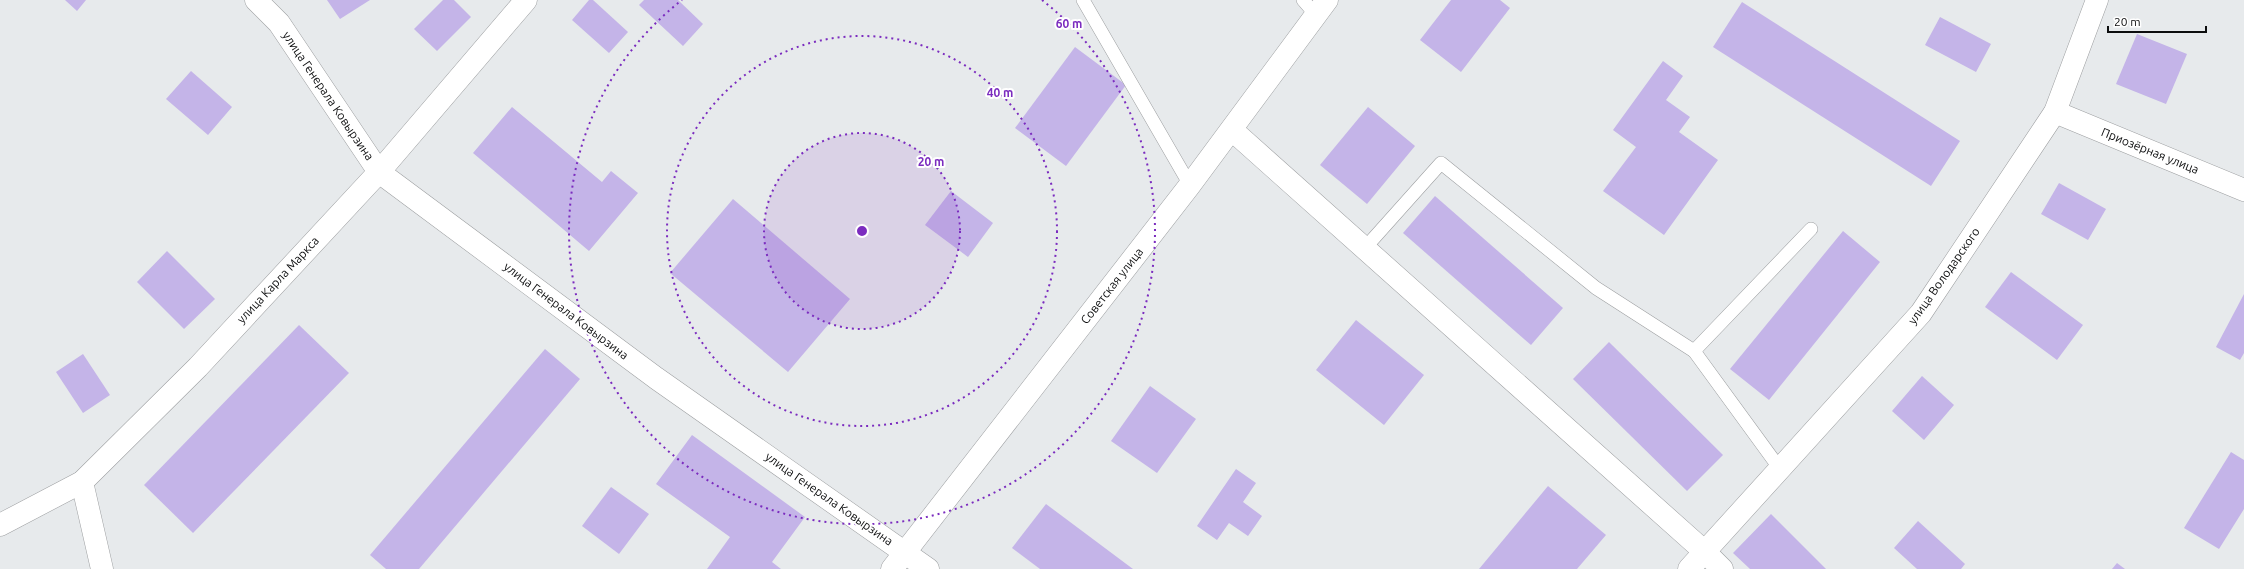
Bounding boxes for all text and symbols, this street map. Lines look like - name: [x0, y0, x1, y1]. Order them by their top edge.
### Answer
- scale bar: [2108, 8, 2206, 34]
- text: 20 m: [2114, 15, 2141, 28]
- text: 60 m: [1056, 17, 1082, 30]
- street label: улица Генерала Ковырзина: [280, 29, 376, 163]
- text: 40 m: [987, 86, 1013, 99]
- street label: Приозёрная улица: [2100, 125, 2201, 176]
- text: 20 m: [918, 155, 944, 168]
- centre of rings: [855, 224, 869, 238]
- street label: улица Володарского: [1905, 225, 1982, 326]
- street label: улица Карла Маркса: [234, 234, 321, 326]
- street label: Советская улица: [1078, 245, 1145, 326]
- street label: улица Генерала Ковырзина: [501, 260, 631, 362]
- street label: улица Генерала Ковырзина: [763, 450, 895, 548]

